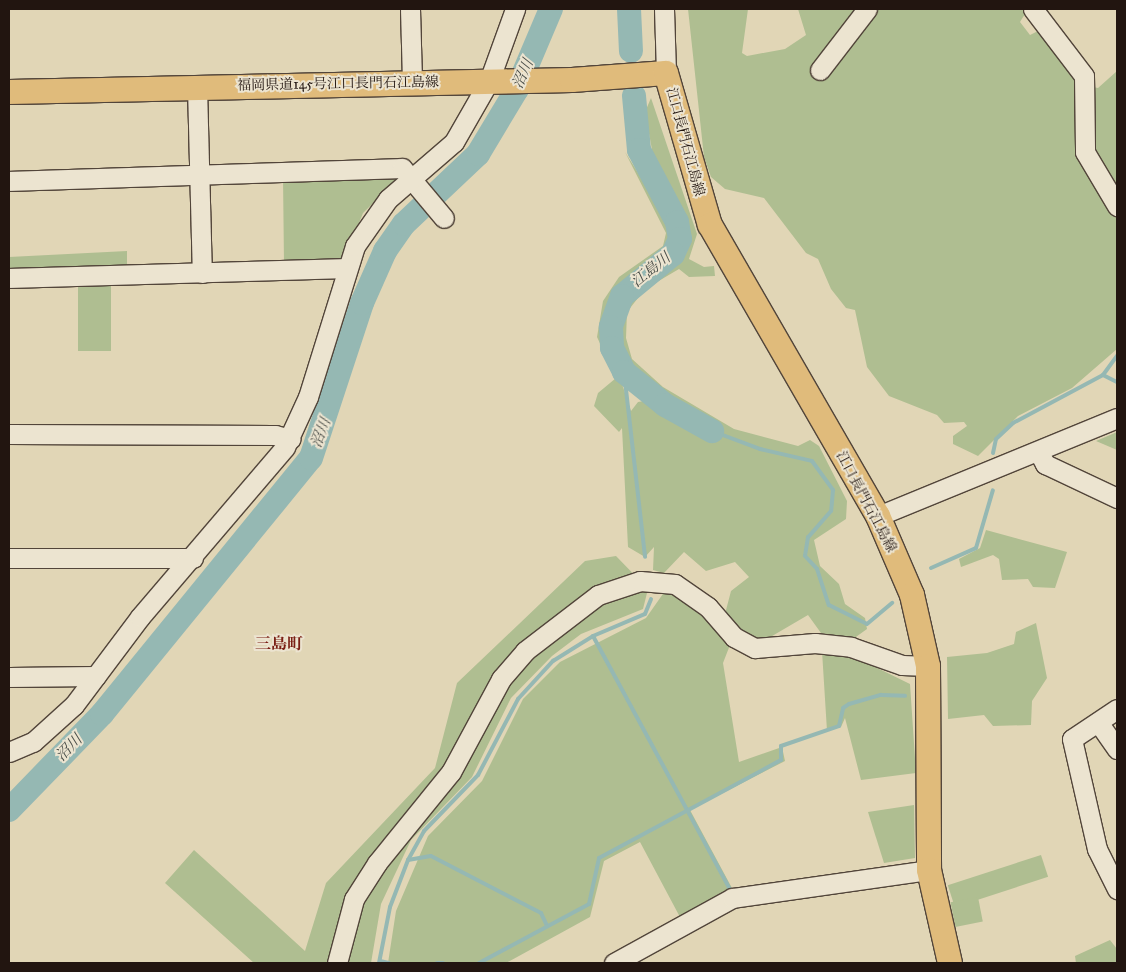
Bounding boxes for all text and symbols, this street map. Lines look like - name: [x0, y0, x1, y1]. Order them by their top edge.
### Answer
- water label: 沼川: [509, 57, 537, 91]
- street label: 福岡県道145号江口長門石江島線: [237, 74, 439, 94]
- street label: 江口長門石江島線: [662, 86, 708, 198]
- water label: 江島川: [628, 249, 674, 291]
- water label: 沼川: [307, 416, 335, 450]
- street label: 江口長門石江島線: [832, 449, 900, 555]
- district label: 三島町: [255, 634, 303, 654]
- water label: 沼川: [52, 731, 86, 765]

